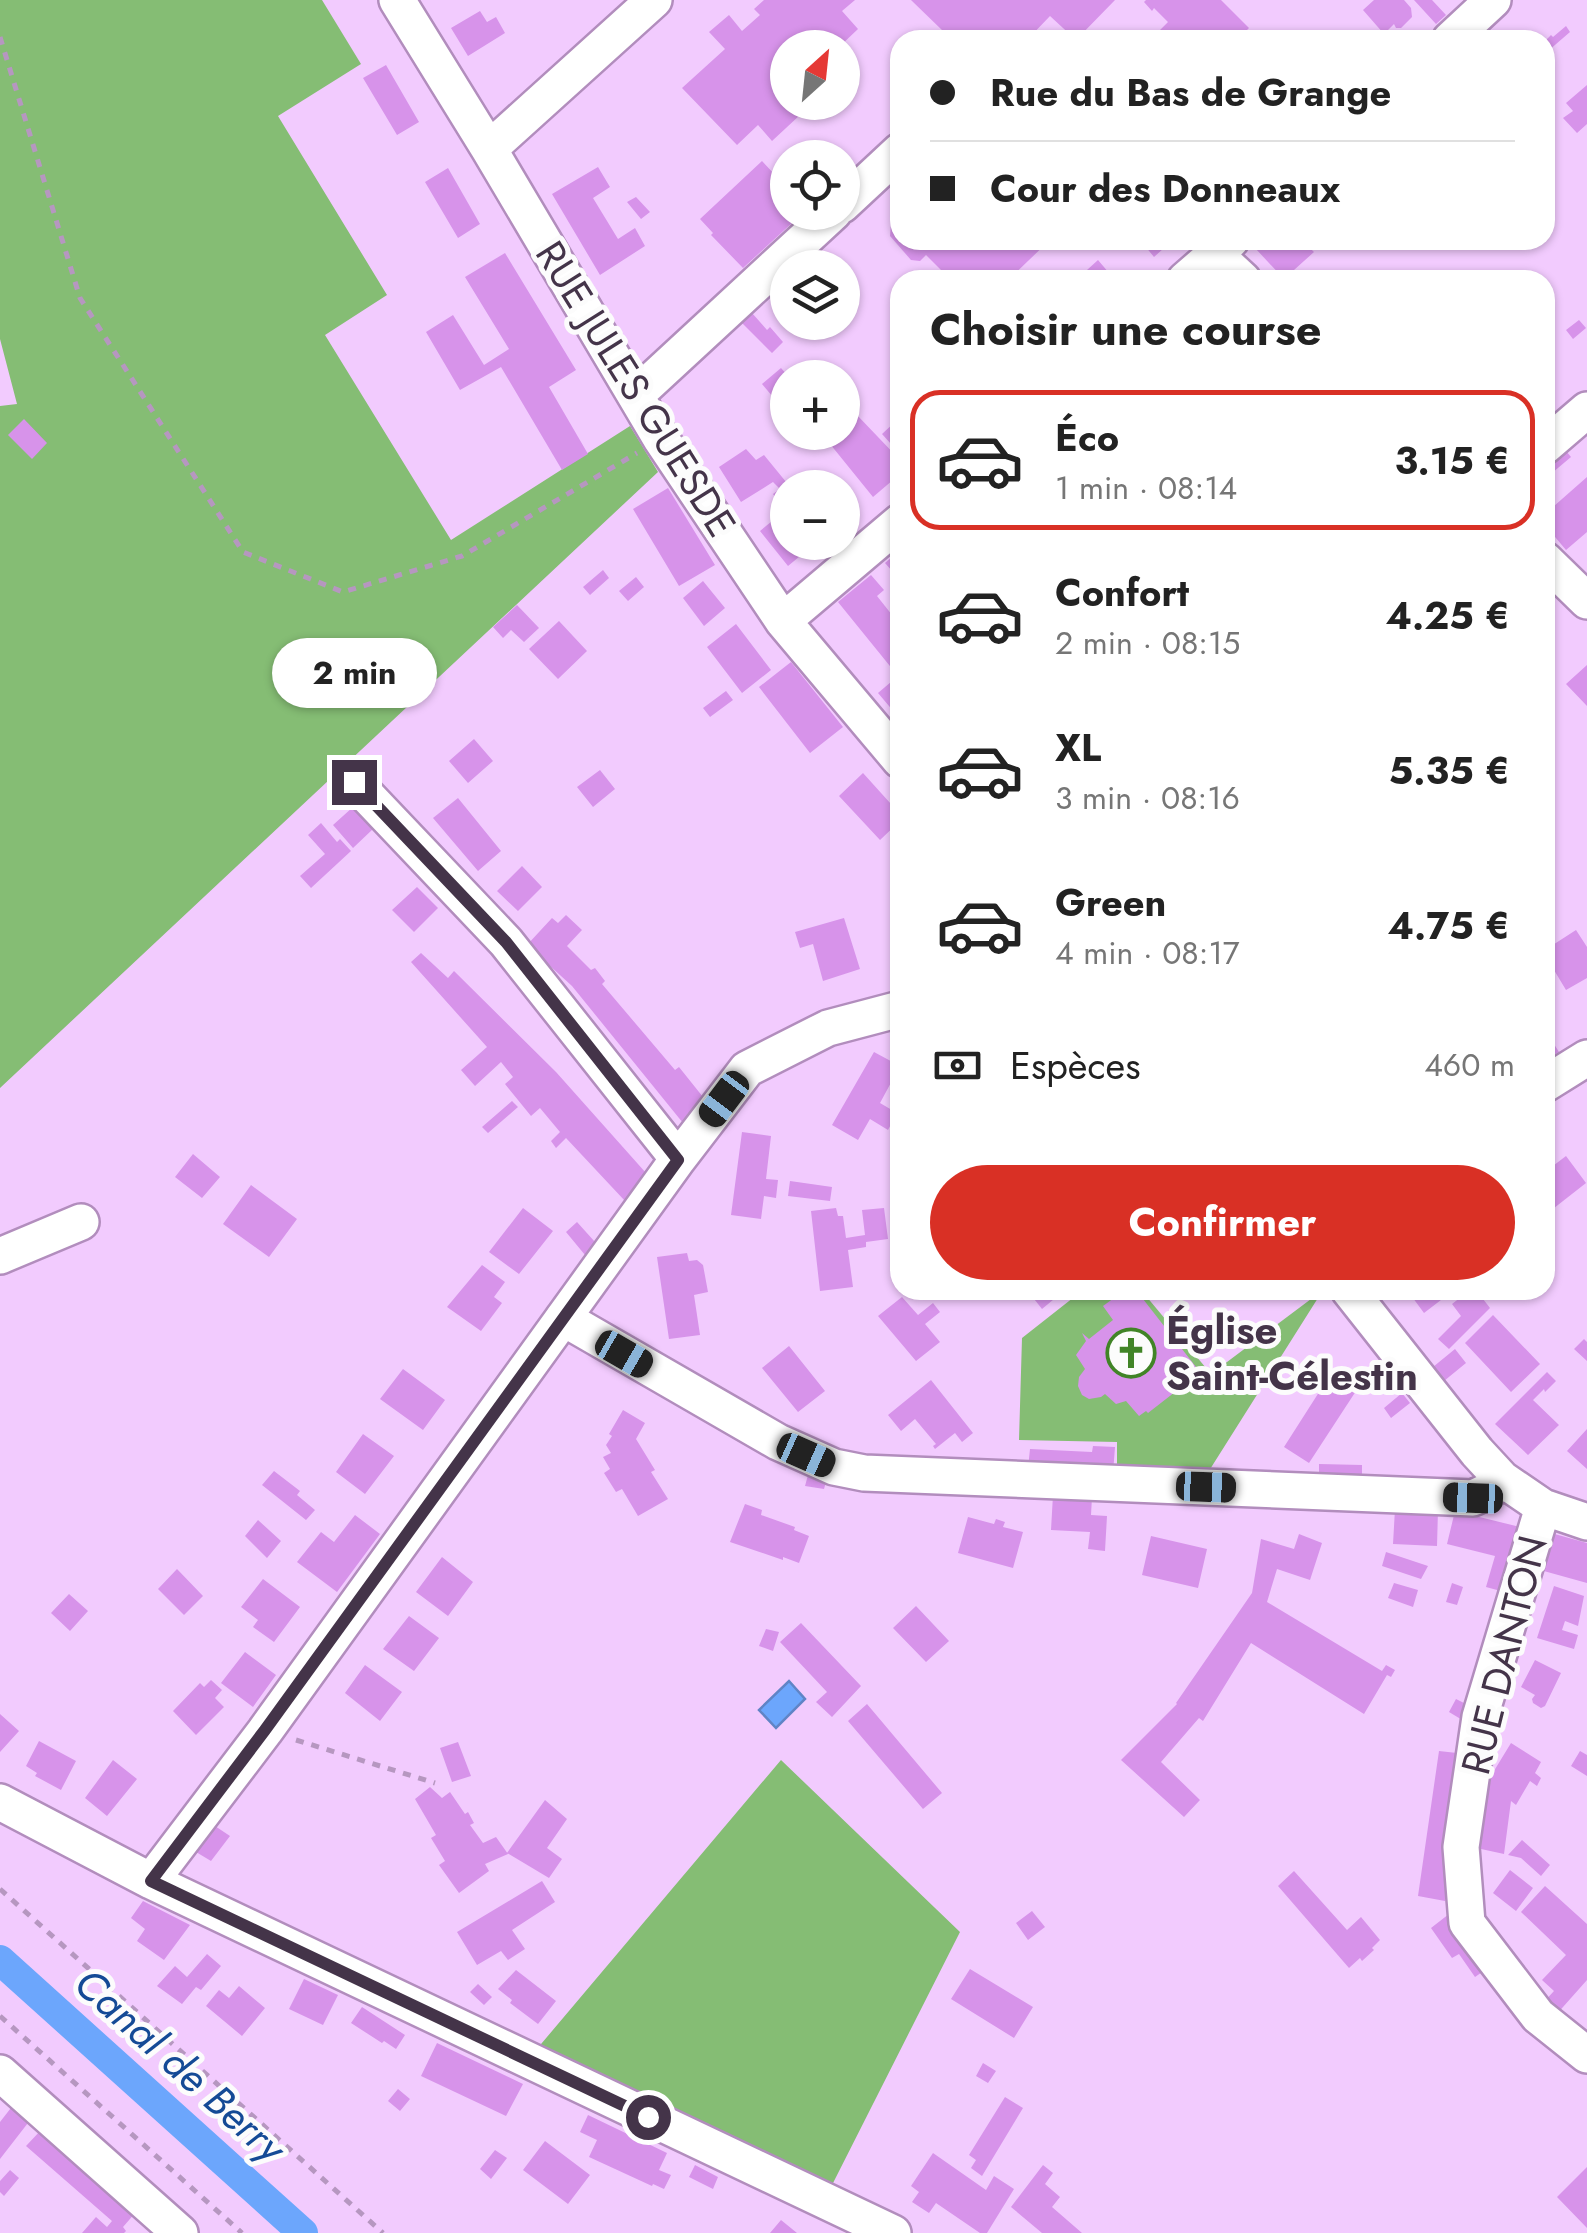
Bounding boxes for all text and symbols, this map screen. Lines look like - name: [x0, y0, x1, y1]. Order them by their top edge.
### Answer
- north arrow: [770, 30, 860, 120]
- map controls: [770, 30, 860, 560]
- text: Rue du Bas de Grange: [990, 65, 1391, 120]
- button: locate: [770, 140, 860, 230]
- text: Cour des Donneaux: [990, 161, 1340, 216]
- street label: RUE JULES GUESDE: [522, 230, 750, 548]
- button: layers: [770, 250, 860, 340]
- text: Choisir une course: [930, 297, 1322, 362]
- button: +: [770, 360, 860, 450]
- text: Éco: [1055, 410, 1119, 465]
- icon: car: [935, 415, 1025, 505]
- text: 3.15 €: [1395, 433, 1510, 488]
- text: 1 min · 08:14: [1055, 465, 1237, 511]
- button: −: [770, 470, 860, 560]
- text: Confort: [1055, 565, 1189, 620]
- icon: car: [935, 570, 1025, 660]
- text: 4.25 €: [1386, 588, 1510, 643]
- text: 2 min · 08:15: [1055, 620, 1240, 666]
- callout: 2 min: [272, 637, 436, 707]
- text: 2 min: [312, 650, 397, 696]
- text: XL: [1055, 720, 1101, 775]
- icon: car: [935, 725, 1025, 815]
- text: 5.35 €: [1389, 743, 1510, 798]
- route end: [332, 760, 377, 805]
- text: 3 min · 08:16: [1055, 775, 1240, 821]
- text: Green: [1055, 875, 1166, 930]
- icon: car: [935, 880, 1025, 970]
- text: 4.75 €: [1388, 898, 1510, 953]
- text: 4 min · 08:17: [1055, 930, 1240, 976]
- icon: cash: [930, 1038, 985, 1093]
- text: Espèces: [1010, 1038, 1141, 1093]
- text: 460 m: [1424, 1042, 1515, 1088]
- car: [694, 1066, 754, 1132]
- button: Confirmer: [930, 1165, 1515, 1280]
- place label: Église Saint-Célestin: [1166, 1301, 1418, 1405]
- car: [591, 1326, 657, 1382]
- church icon: Église Saint-Célestin: [1105, 1327, 1157, 1379]
- car: [772, 1429, 840, 1481]
- car: [1175, 1471, 1237, 1503]
- car: [1442, 1482, 1504, 1514]
- street label: RUE DANTON: [1446, 1530, 1562, 1780]
- water label: Canal de Berry: [61, 1953, 301, 2179]
- route start: [626, 2095, 671, 2140]

